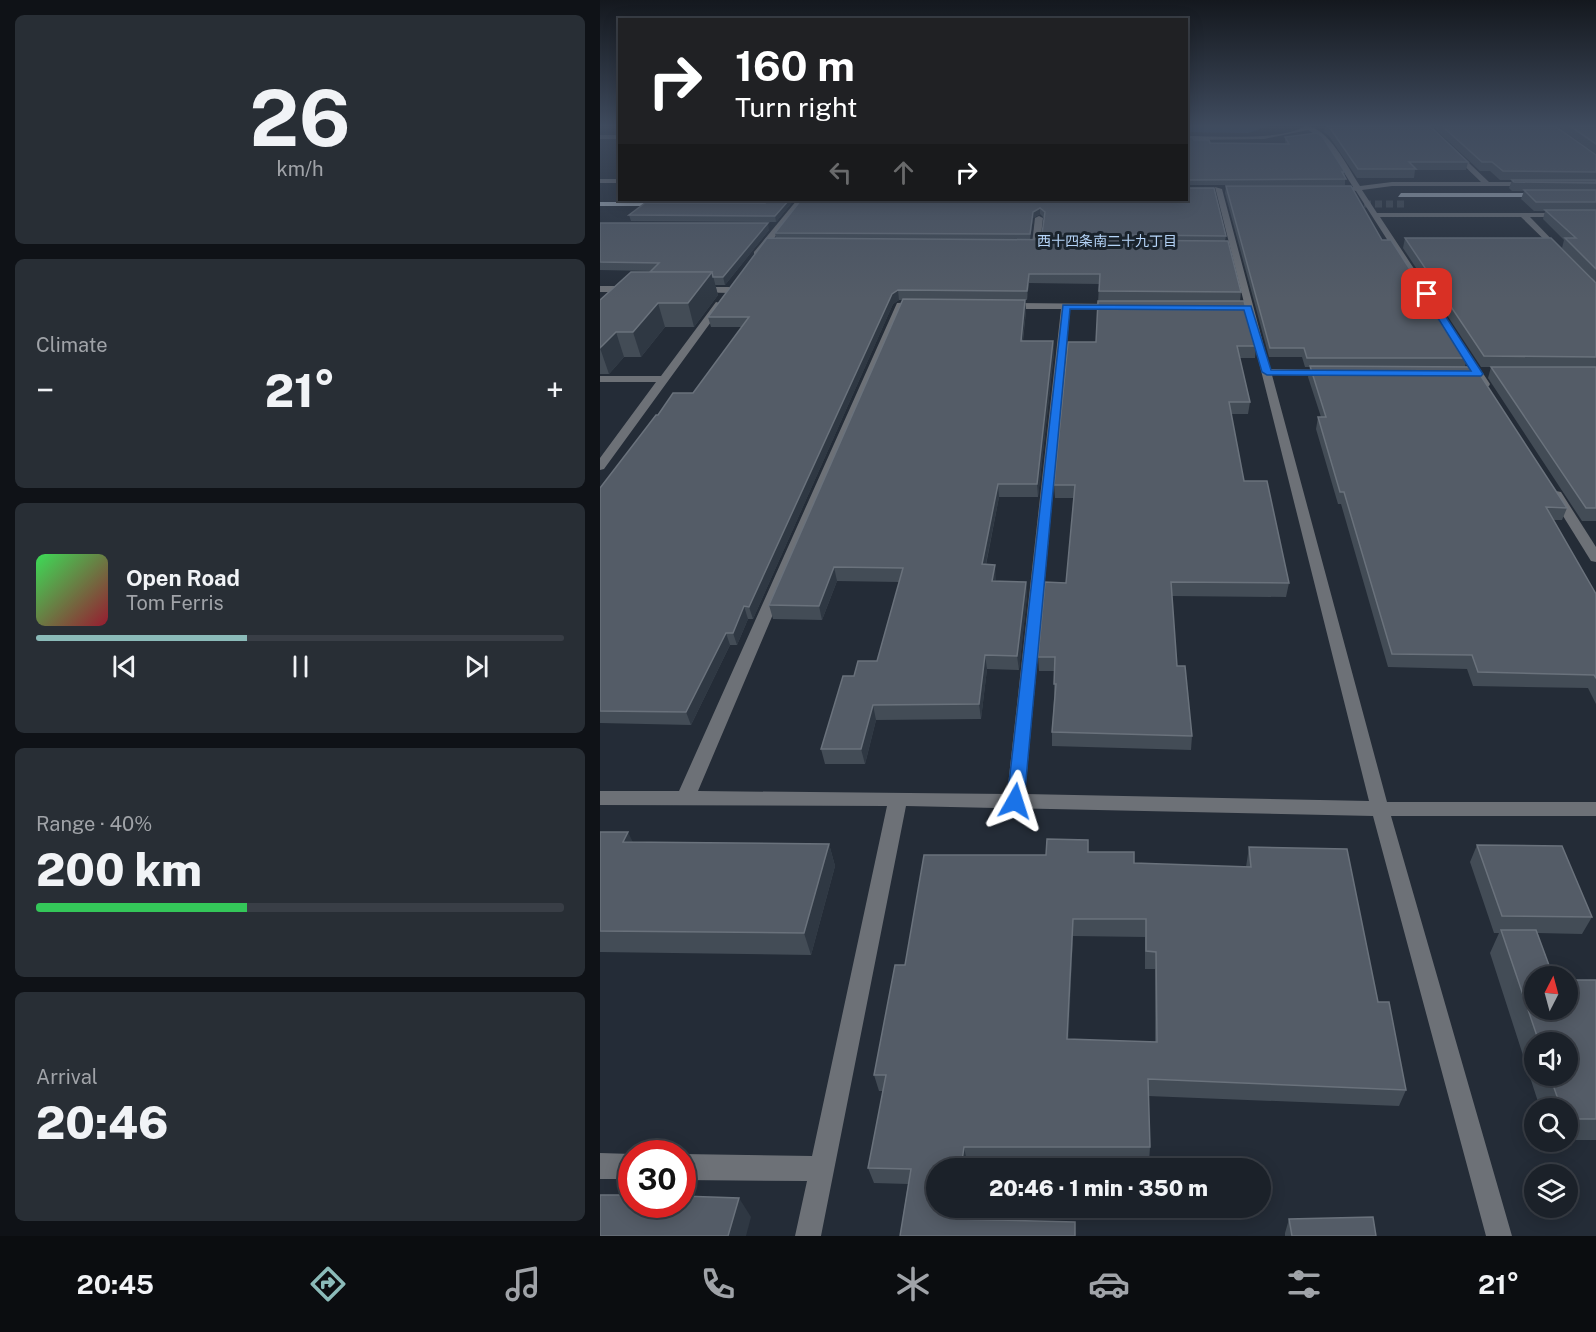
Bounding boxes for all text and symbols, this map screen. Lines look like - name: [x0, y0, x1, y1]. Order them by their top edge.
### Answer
- text: 160 m: [735, 41, 855, 90]
- icon: right: [636, 42, 714, 120]
- text: 26: [249, 72, 351, 164]
- text: Turn right: [735, 91, 858, 123]
- icon: left: [824, 156, 857, 189]
- icon: ahead: [887, 156, 920, 189]
- icon: right: [950, 156, 983, 189]
- text: km/h: [276, 157, 324, 181]
- district label: 西十四条南二十九丁目: [1037, 233, 1177, 249]
- pin: [1401, 268, 1452, 319]
- icon: arrive: [1410, 277, 1443, 310]
- text: Climate: [36, 333, 108, 357]
- text: 21°: [265, 364, 335, 417]
- text: −: [36, 371, 54, 409]
- text: +: [546, 371, 564, 409]
- text: Open Road: [126, 565, 240, 591]
- text: Tom Ferris: [126, 591, 224, 615]
- icon: previous: [108, 650, 141, 683]
- icon: pause: [284, 650, 317, 683]
- icon: next: [460, 650, 493, 683]
- position arrow: [983, 769, 1047, 833]
- text: Range · 40%: [36, 812, 152, 836]
- text: 200 km: [36, 843, 202, 896]
- north arrow: [1524, 966, 1578, 1020]
- map controls: [1524, 966, 1578, 1218]
- button: sound: [1524, 1032, 1578, 1086]
- text: Arrival: [36, 1065, 98, 1089]
- text: 20:46: [36, 1096, 169, 1149]
- button: search: [1524, 1098, 1578, 1152]
- speed limit sign: 30: [618, 1140, 696, 1218]
- button: layers: [1524, 1164, 1578, 1218]
- text: 20:46 · 1 min · 350 m: [989, 1175, 1208, 1201]
- icon: directions: [307, 1263, 349, 1305]
- icon: music: [502, 1263, 544, 1305]
- icon: phone: [697, 1263, 739, 1305]
- icon: climate: [892, 1263, 934, 1305]
- icon: car: [1088, 1263, 1130, 1305]
- icon: filters: [1283, 1263, 1325, 1305]
- text: 20:45: [77, 1268, 154, 1300]
- text: 21°: [1478, 1268, 1519, 1300]

